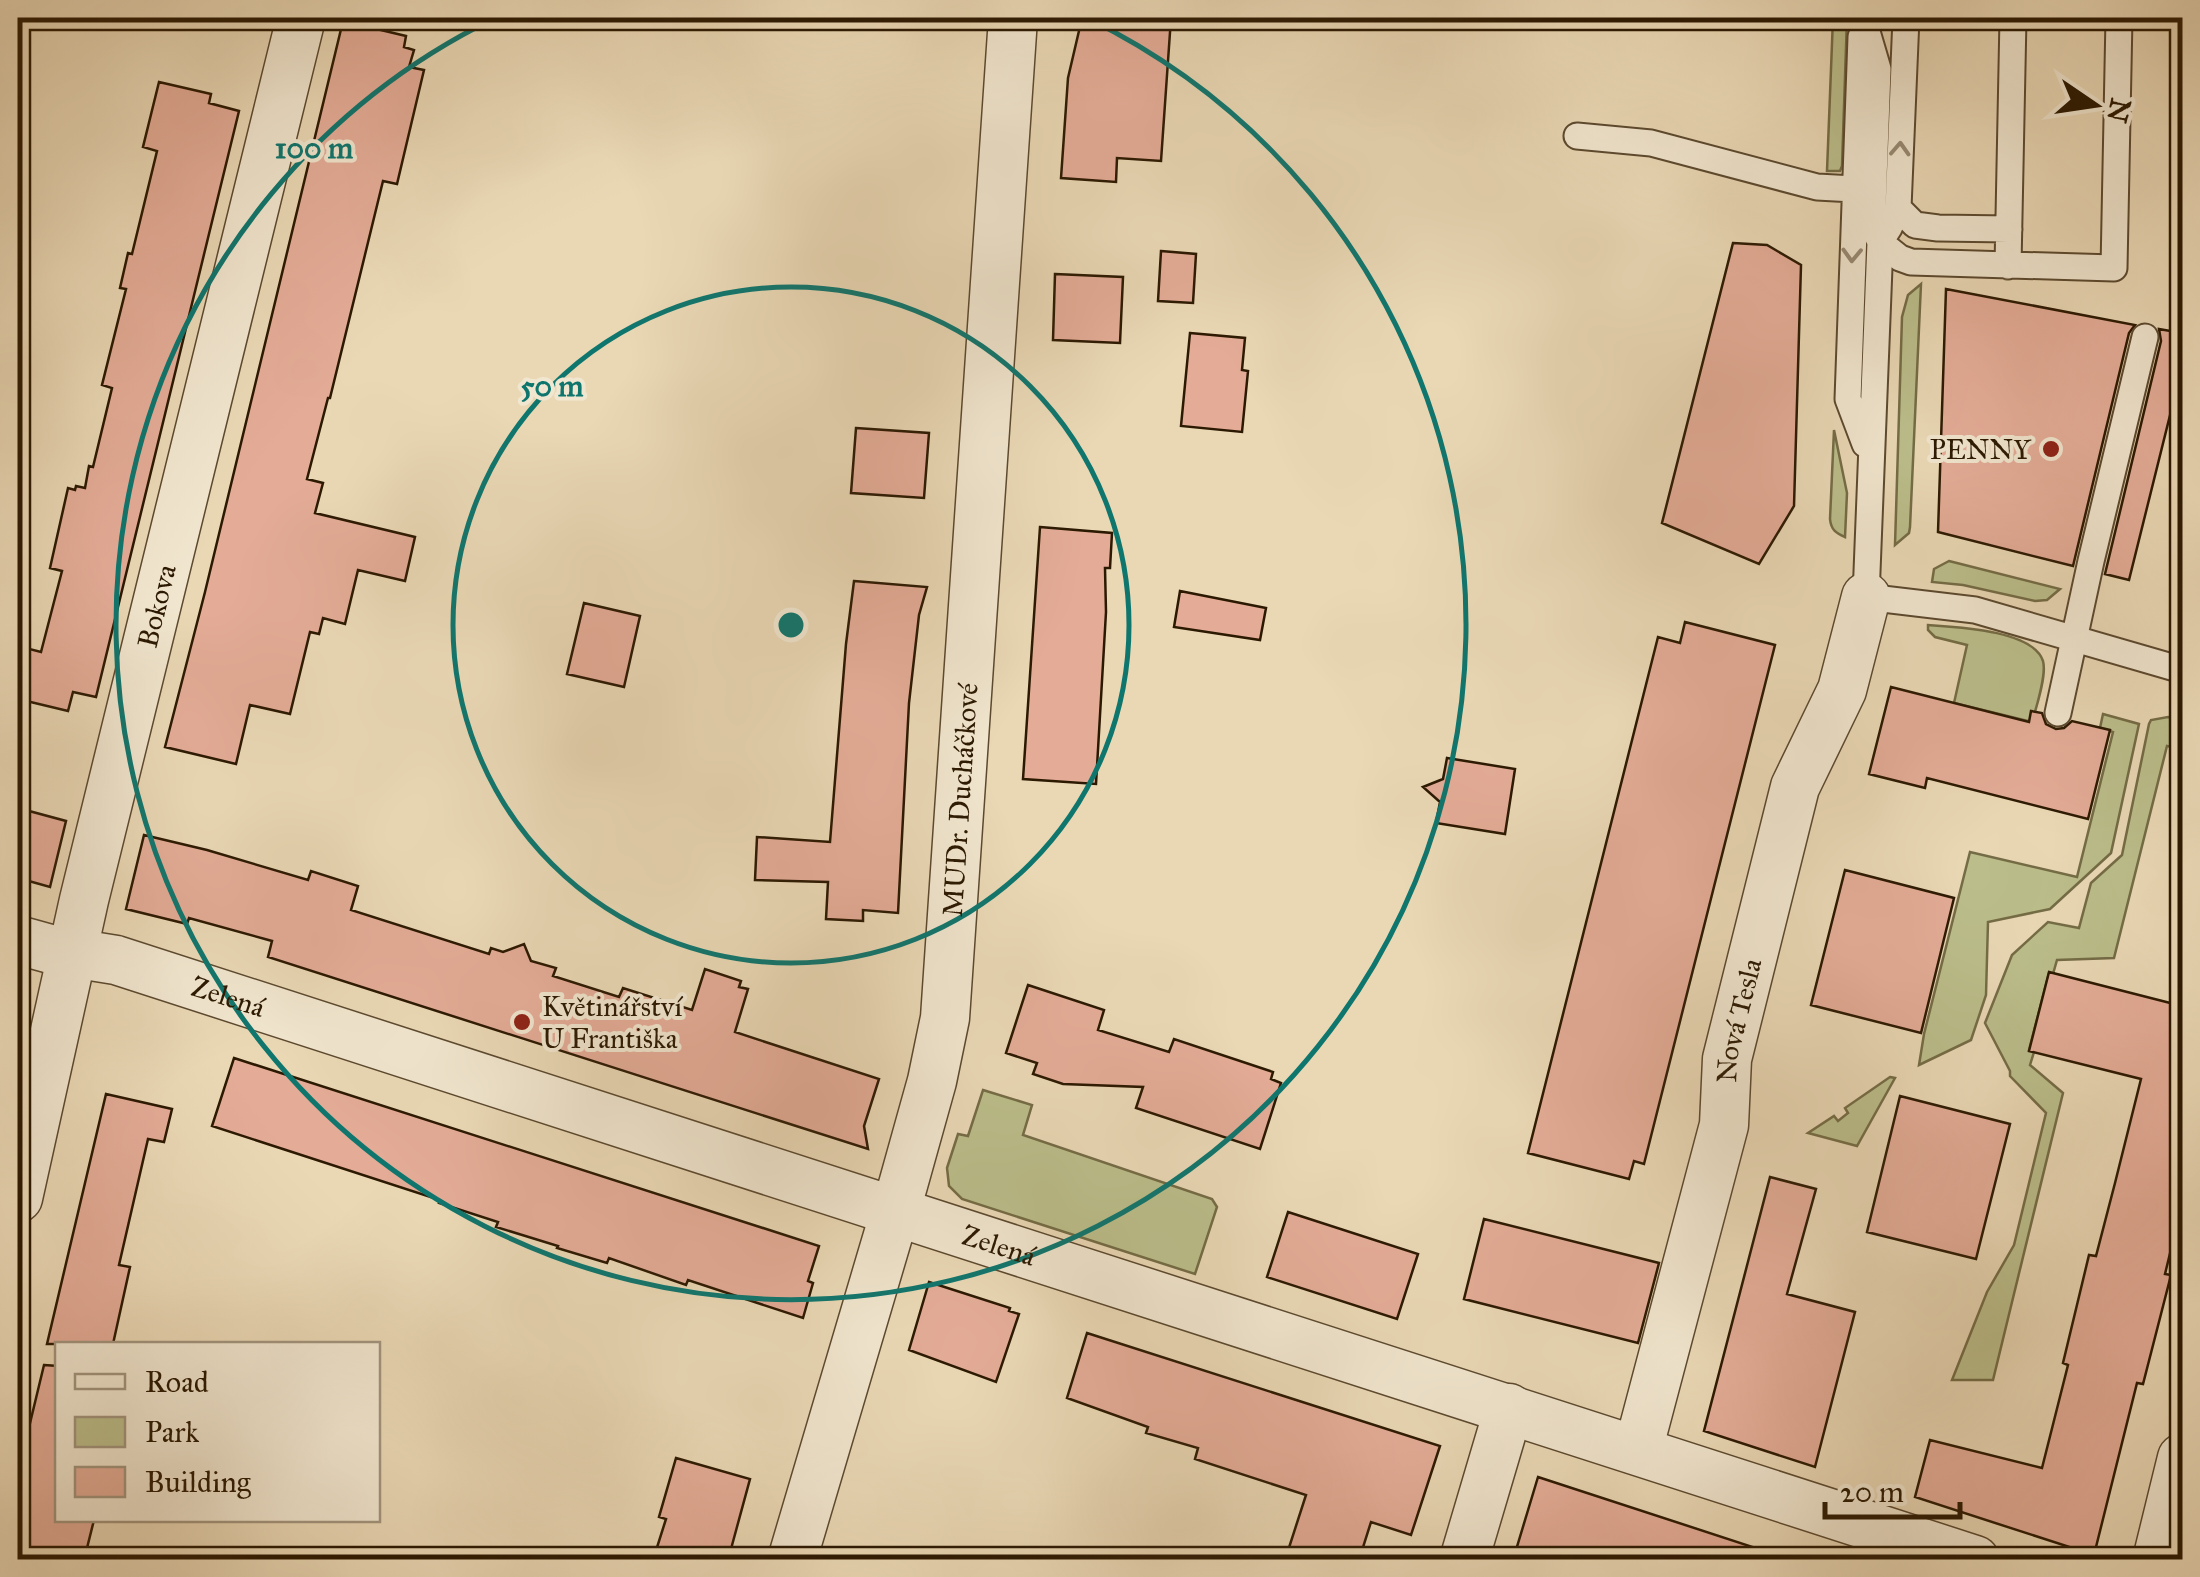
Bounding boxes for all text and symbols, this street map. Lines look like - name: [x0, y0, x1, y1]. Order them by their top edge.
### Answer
- north arrow: [2045, 55, 2145, 155]
- text: N: [2099, 95, 2139, 126]
- text: 100 m: [275, 130, 354, 166]
- one-way arrow: [1890, 141, 1911, 157]
- one-way arrow: [1842, 247, 1863, 263]
- text: 50 m: [520, 368, 584, 404]
- place label: PENNY: [1930, 432, 2032, 467]
- marker: PENNY: [2040, 438, 2062, 460]
- street label: Bokova: [130, 561, 184, 651]
- centre of rings: [773, 607, 809, 643]
- street label: MUDr. Ducháčkové: [935, 681, 986, 918]
- street label: Nová Tesla: [1709, 955, 1770, 1083]
- street label: Zelená: [187, 968, 269, 1025]
- place label: Květinářství U Františka: [542, 989, 683, 1056]
- marker: Květinářství U Františka: [511, 1011, 533, 1033]
- street label: Zelená: [958, 1217, 1040, 1274]
- legend: [55, 1342, 380, 1522]
- text: Road: [145, 1364, 209, 1400]
- text: Park: [145, 1414, 199, 1450]
- scale bar: [1825, 1457, 1960, 1519]
- text: Building: [145, 1464, 252, 1500]
- text: 20 m: [1840, 1474, 1904, 1510]

